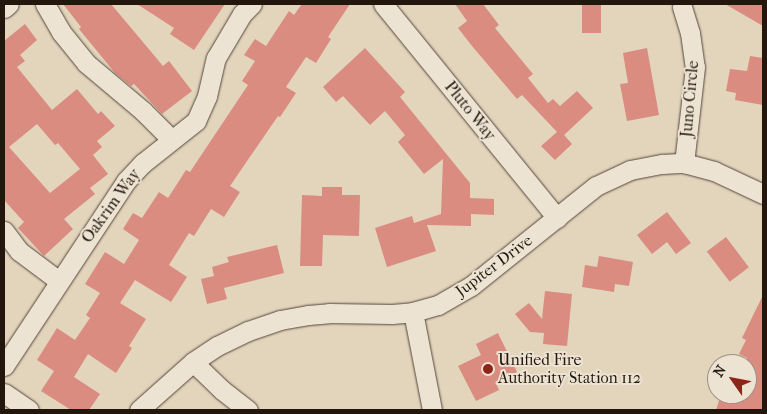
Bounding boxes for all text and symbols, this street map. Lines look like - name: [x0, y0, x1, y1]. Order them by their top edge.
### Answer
- street label: Juno Circle: [677, 60, 703, 138]
- street label: Pluto Way: [440, 78, 500, 144]
- street label: Oakrim Way: [78, 165, 144, 247]
- street label: Jupiter Drive: [452, 231, 536, 301]
- place label: Unified Fire Authority Station 112: [498, 350, 641, 388]
- north arrow: [707, 354, 757, 404]
- text: N: [710, 362, 730, 380]
- marker: Unified Fire Authority Station 112: [482, 363, 494, 375]

